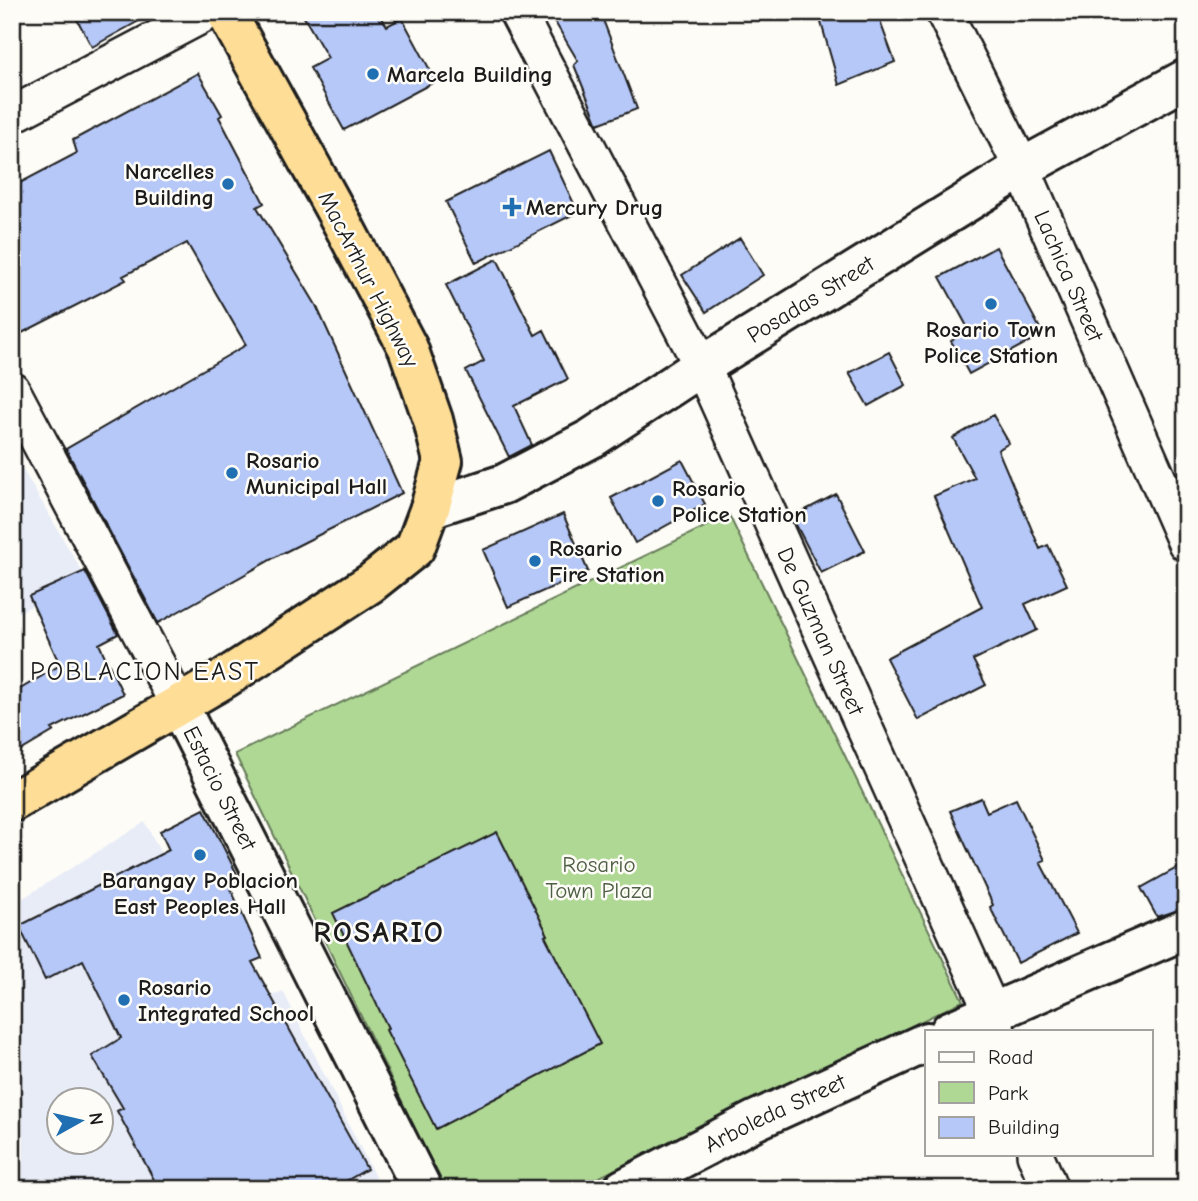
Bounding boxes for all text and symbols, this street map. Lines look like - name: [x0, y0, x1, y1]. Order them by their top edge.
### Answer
- place label: Marcela Building: [387, 61, 553, 88]
- marker: Marcela Building: [365, 66, 381, 82]
- place label: Narcelles Building: [125, 158, 214, 211]
- marker: Narcelles Building: [220, 176, 236, 192]
- street label: MacArthur Highway: [312, 187, 425, 372]
- place label: Mercury Drug: [526, 194, 663, 221]
- marker: Mercury Drug: [504, 199, 520, 215]
- street label: Lachica Street: [1028, 206, 1110, 347]
- street label: Posadas Street: [742, 249, 880, 349]
- marker: Rosario Town Police Station: [983, 296, 999, 312]
- place label: Rosario Town Police Station: [924, 316, 1058, 369]
- place label: Rosario Municipal Hall: [246, 447, 387, 500]
- marker: Rosario Municipal Hall: [224, 465, 240, 481]
- place label: Rosario Police Station: [672, 475, 807, 528]
- marker: Rosario Police Station: [650, 493, 666, 509]
- place label: Rosario Fire Station: [549, 535, 665, 588]
- street label: De Guzman Street: [771, 543, 870, 721]
- marker: Rosario Fire Station: [527, 553, 543, 569]
- district label: POBLACION EAST: [30, 657, 260, 687]
- street label: Estacio Street: [177, 722, 263, 856]
- marker: Barangay Poblacion East Peoples Hall: [192, 847, 208, 863]
- park label: Rosario Town Plaza: [545, 851, 653, 904]
- place label: Barangay Poblacion East Peoples Hall: [102, 867, 298, 920]
- district label: ROSARIO: [313, 915, 445, 950]
- place label: Rosario Integrated School: [138, 974, 314, 1027]
- marker: Rosario Integrated School: [116, 992, 132, 1008]
- legend: [925, 1030, 1152, 1156]
- text: Road: [988, 1045, 1033, 1069]
- street label: Arboleda Street: [700, 1068, 851, 1158]
- text: Park: [988, 1081, 1028, 1105]
- north arrow: [46, 1086, 116, 1156]
- text: N: [84, 1111, 108, 1126]
- text: Building: [988, 1115, 1060, 1139]

